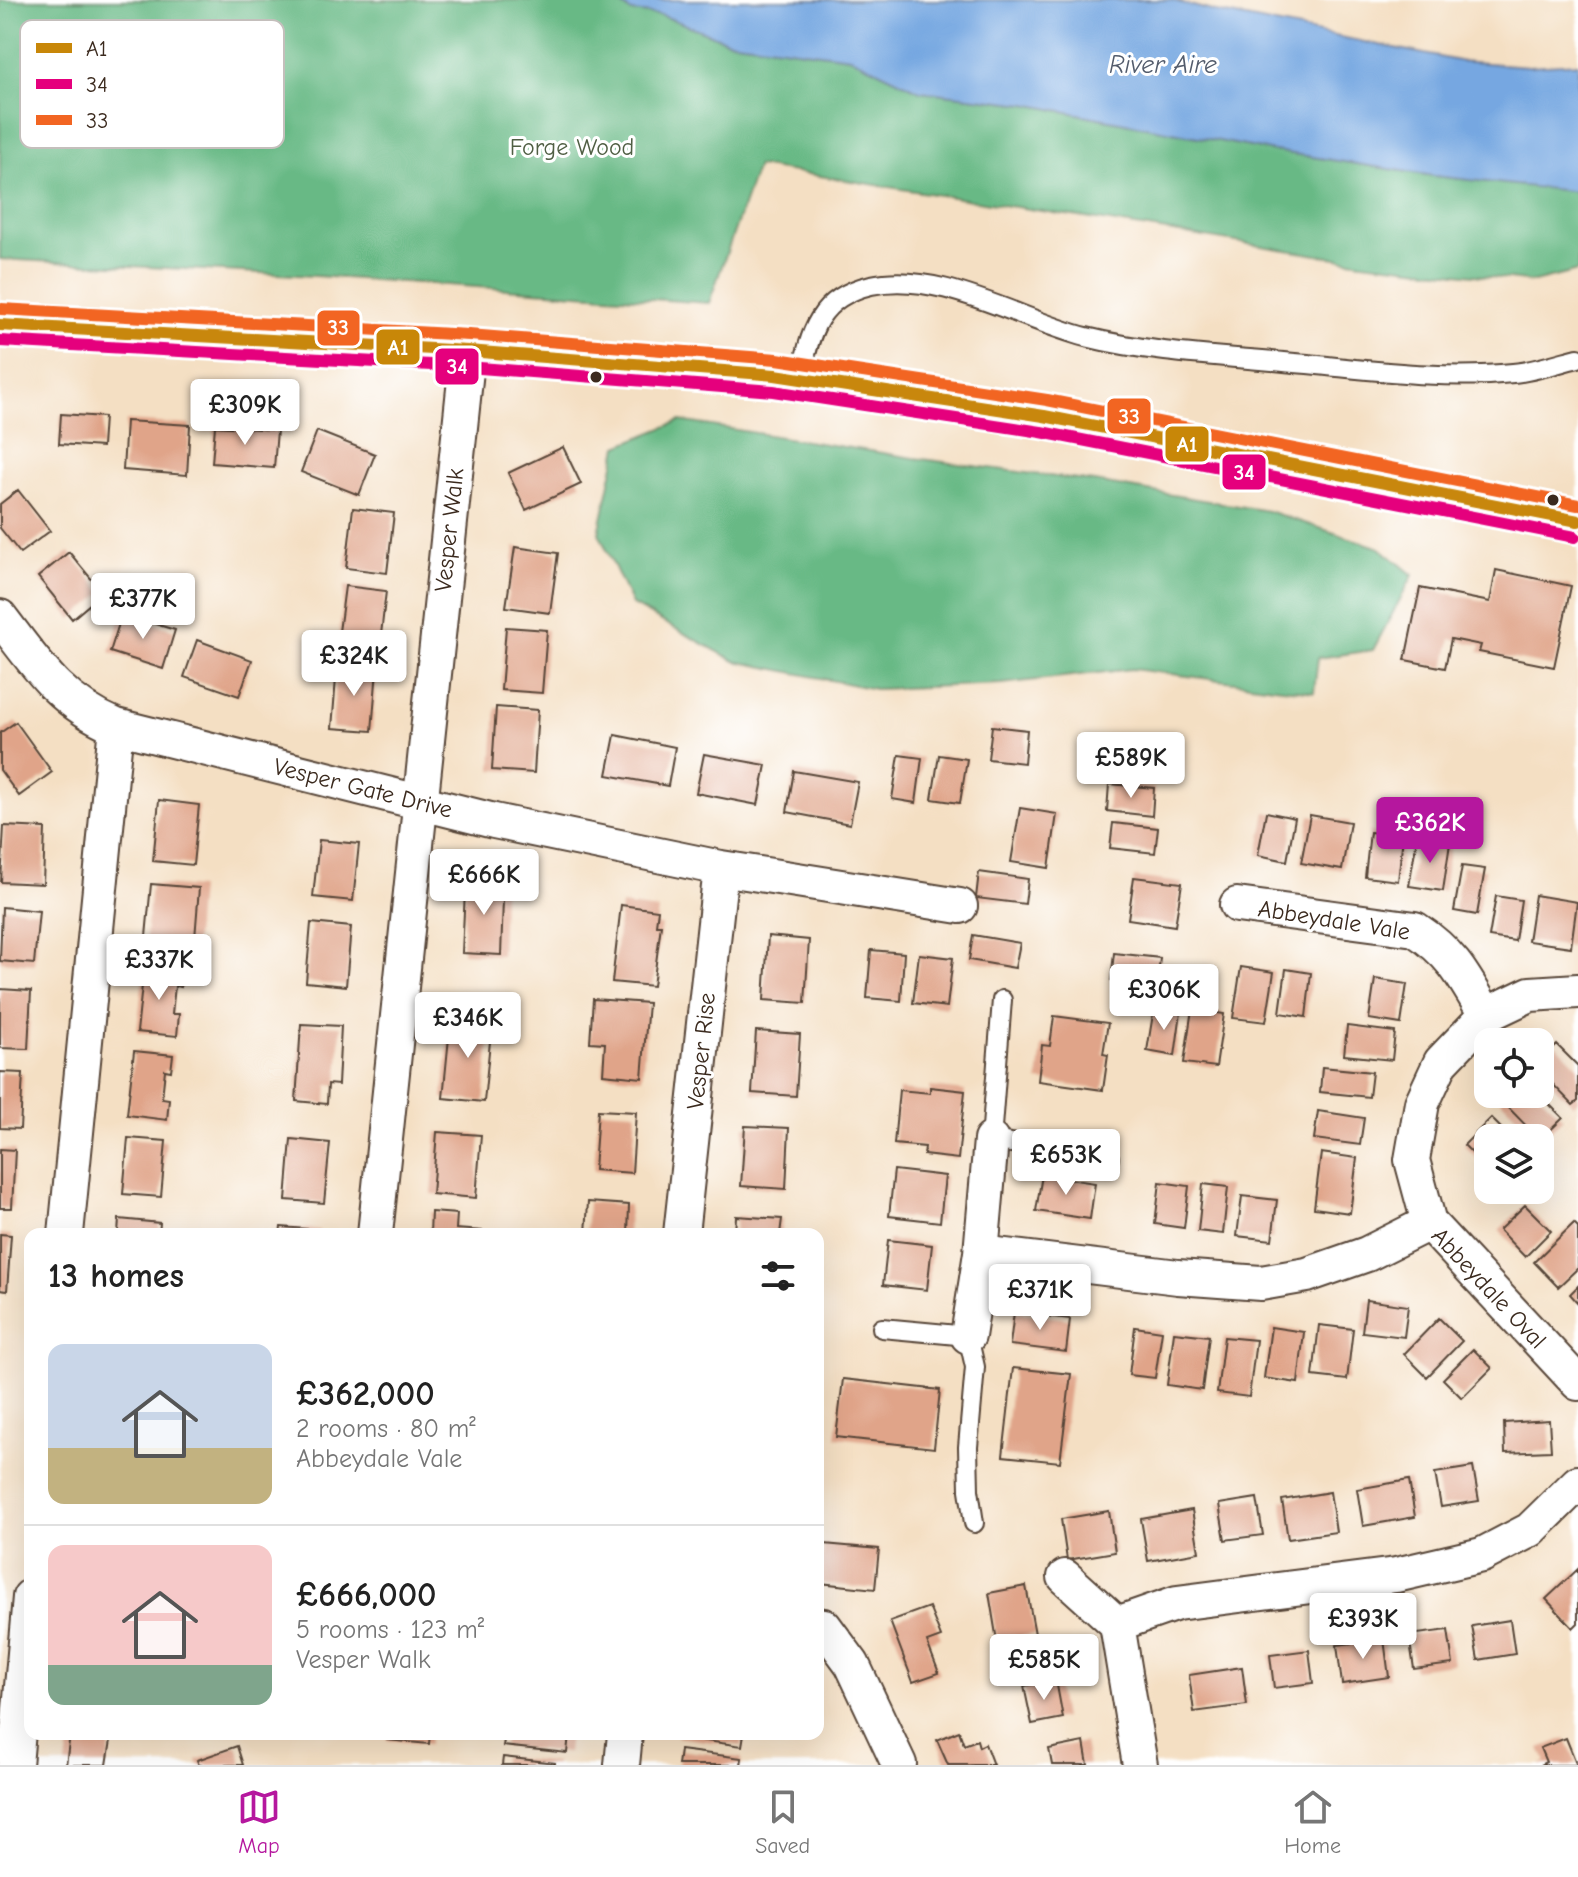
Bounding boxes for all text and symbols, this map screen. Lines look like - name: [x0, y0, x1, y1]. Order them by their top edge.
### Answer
- legend: [20, 20, 284, 148]
- text: A1: [86, 36, 108, 62]
- water label: River Aire: [1109, 50, 1217, 80]
- text: 34: [86, 72, 108, 98]
- text: 33: [86, 108, 108, 134]
- park label: Forge Wood: [510, 133, 634, 161]
- line badge: 33: [316, 309, 361, 347]
- text: 33: [327, 315, 349, 341]
- line badge: A1: [375, 328, 421, 366]
- text: A1: [388, 335, 408, 361]
- line badge: 34: [434, 347, 480, 386]
- text: 34: [446, 354, 468, 380]
- unlabelled marker: [588, 369, 604, 385]
- pin: £309K: [189, 379, 301, 447]
- text: £309K: [208, 390, 282, 420]
- line badge: 33: [1106, 397, 1152, 435]
- text: 33: [1118, 404, 1140, 430]
- line badge: A1: [1164, 425, 1210, 463]
- text: A1: [1177, 432, 1197, 458]
- line badge: 34: [1221, 453, 1267, 491]
- text: 34: [1233, 460, 1255, 486]
- street label: Vesper Walk: [429, 466, 469, 593]
- unlabelled marker: [1545, 492, 1561, 508]
- pin: £377K: [87, 573, 199, 641]
- text: £377K: [109, 584, 177, 614]
- pin: £324K: [298, 630, 410, 698]
- text: £324K: [320, 641, 388, 671]
- pin: £589K: [1075, 732, 1187, 800]
- text: £589K: [1095, 743, 1167, 773]
- street label: Vesper Gate Drive: [271, 752, 455, 824]
- pin: £362K: [1374, 797, 1486, 865]
- text: £362K: [1394, 808, 1466, 838]
- pin: £666K: [428, 849, 540, 917]
- text: £666K: [448, 860, 520, 890]
- street label: Abbeydale Vale: [1256, 894, 1412, 946]
- pin: £337K: [103, 934, 215, 1002]
- text: £337K: [124, 945, 194, 975]
- pin: £306K: [1108, 964, 1220, 1032]
- text: £306K: [1127, 975, 1201, 1005]
- street label: Vesper Rise: [681, 991, 721, 1111]
- pin: £346K: [412, 992, 524, 1060]
- text: £346K: [433, 1003, 503, 1033]
- map controls: [1474, 1028, 1554, 1204]
- button: locate: [1474, 1028, 1554, 1108]
- button: layers: [1474, 1124, 1554, 1204]
- pin: £653K: [1010, 1129, 1122, 1197]
- text: £653K: [1030, 1140, 1102, 1170]
- street label: Abbeydale Oval: [1426, 1222, 1552, 1354]
- icon: filters: [756, 1254, 800, 1298]
- text: 13 homes: [48, 1256, 184, 1296]
- pin: £371K: [984, 1264, 1096, 1332]
- text: £371K: [1007, 1275, 1073, 1305]
- text: £362,000: [296, 1374, 435, 1414]
- icon: home: [112, 1376, 208, 1472]
- text: 2 rooms · 80 m²: [296, 1414, 476, 1444]
- text: Abbeydale Vale: [296, 1444, 462, 1474]
- text: £666,000: [296, 1575, 437, 1615]
- icon: home: [112, 1577, 208, 1673]
- pin: £393K: [1307, 1593, 1419, 1661]
- text: £393K: [1328, 1604, 1398, 1634]
- text: 5 rooms · 123 m²: [296, 1615, 484, 1645]
- pin: £585K: [988, 1634, 1100, 1702]
- text: Vesper Walk: [296, 1645, 431, 1675]
- text: £585K: [1008, 1645, 1080, 1675]
- tab: Map: [237, 1785, 281, 1859]
- tab: Saved: [755, 1785, 810, 1859]
- tab: Home: [1284, 1785, 1341, 1859]

